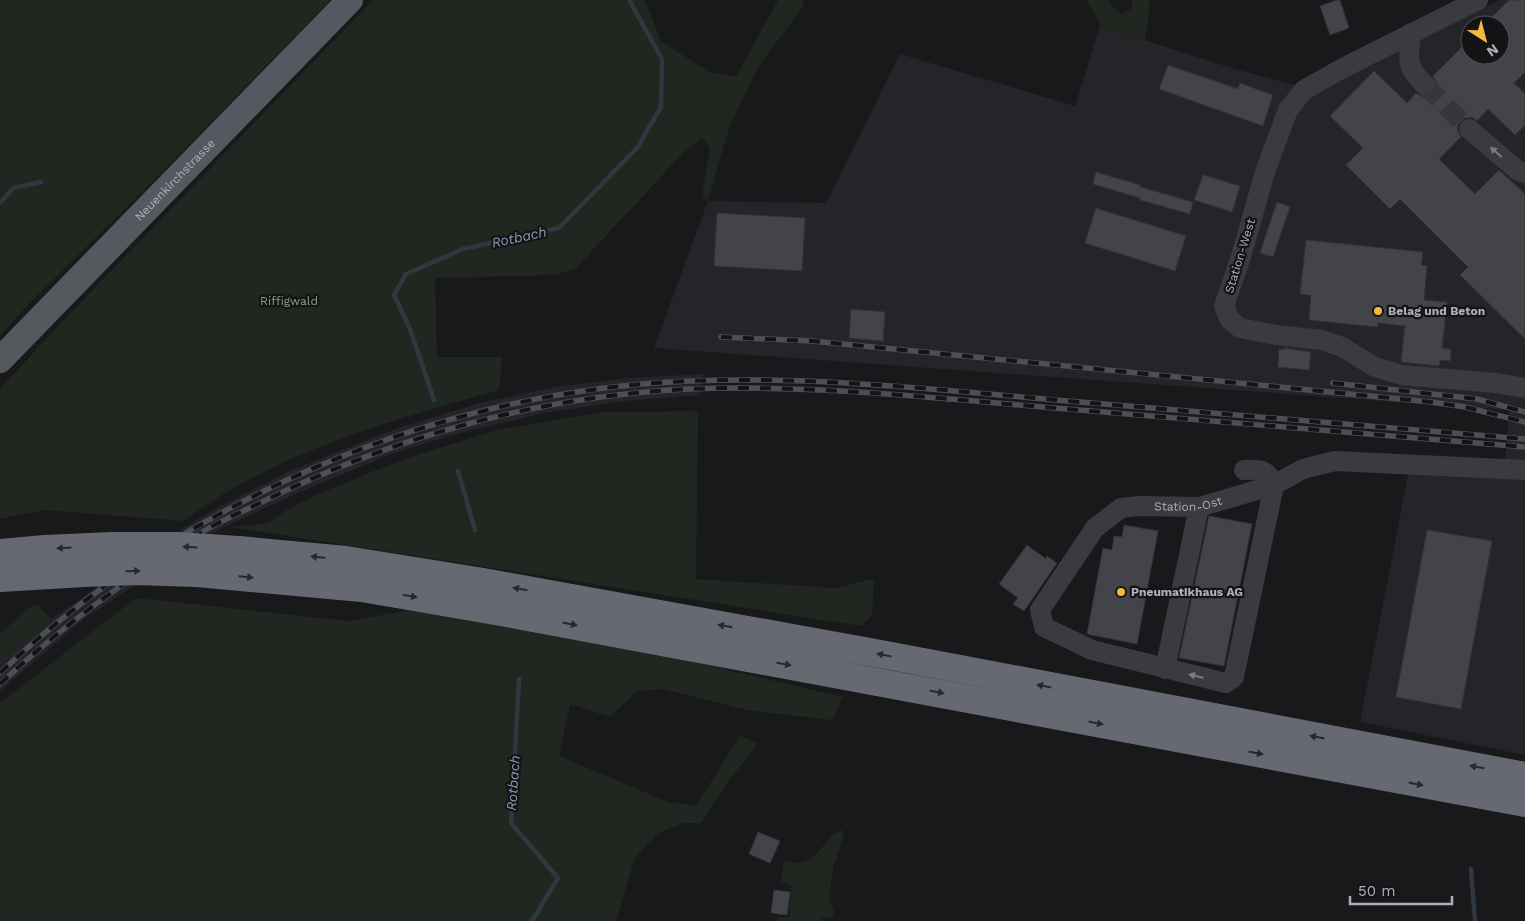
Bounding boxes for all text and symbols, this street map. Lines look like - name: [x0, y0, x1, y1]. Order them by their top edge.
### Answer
- north arrow: [1460, 15, 1510, 65]
- text: N: [1484, 41, 1502, 60]
- street label: Neuenkirchstrasse: [132, 136, 218, 224]
- one-way arrow: [1491, 146, 1503, 158]
- street label: Station-West: [1222, 217, 1258, 295]
- water label: Rotbach: [490, 223, 548, 251]
- park label: Riffigwald: [260, 294, 318, 308]
- place label: Belag und Beton: [1388, 304, 1485, 318]
- marker: Belag und Beton: [1372, 305, 1384, 317]
- street label: Station-Ost: [1154, 494, 1224, 515]
- one-way arrow: [182, 543, 198, 551]
- one-way arrow: [56, 545, 72, 553]
- one-way arrow: [310, 553, 326, 561]
- one-way arrow: [125, 567, 141, 575]
- one-way arrow: [238, 573, 254, 581]
- one-way arrow: [512, 584, 528, 592]
- place label: Pneumatikhaus AG: [1131, 585, 1243, 599]
- marker: Pneumatikhaus AG: [1115, 586, 1127, 598]
- one-way arrow: [402, 593, 418, 601]
- one-way arrow: [562, 621, 578, 629]
- one-way arrow: [716, 621, 732, 629]
- one-way arrow: [876, 651, 892, 659]
- one-way arrow: [776, 661, 792, 669]
- one-way arrow: [1188, 672, 1203, 680]
- one-way arrow: [1036, 681, 1052, 689]
- one-way arrow: [929, 689, 945, 697]
- one-way arrow: [1089, 719, 1105, 727]
- one-way arrow: [1309, 733, 1325, 741]
- one-way arrow: [1248, 750, 1264, 758]
- water label: Rotbach: [503, 755, 523, 811]
- one-way arrow: [1469, 763, 1485, 771]
- one-way arrow: [1408, 780, 1424, 788]
- scale bar: [1350, 874, 1452, 906]
- text: 50 m: [1358, 882, 1395, 900]

